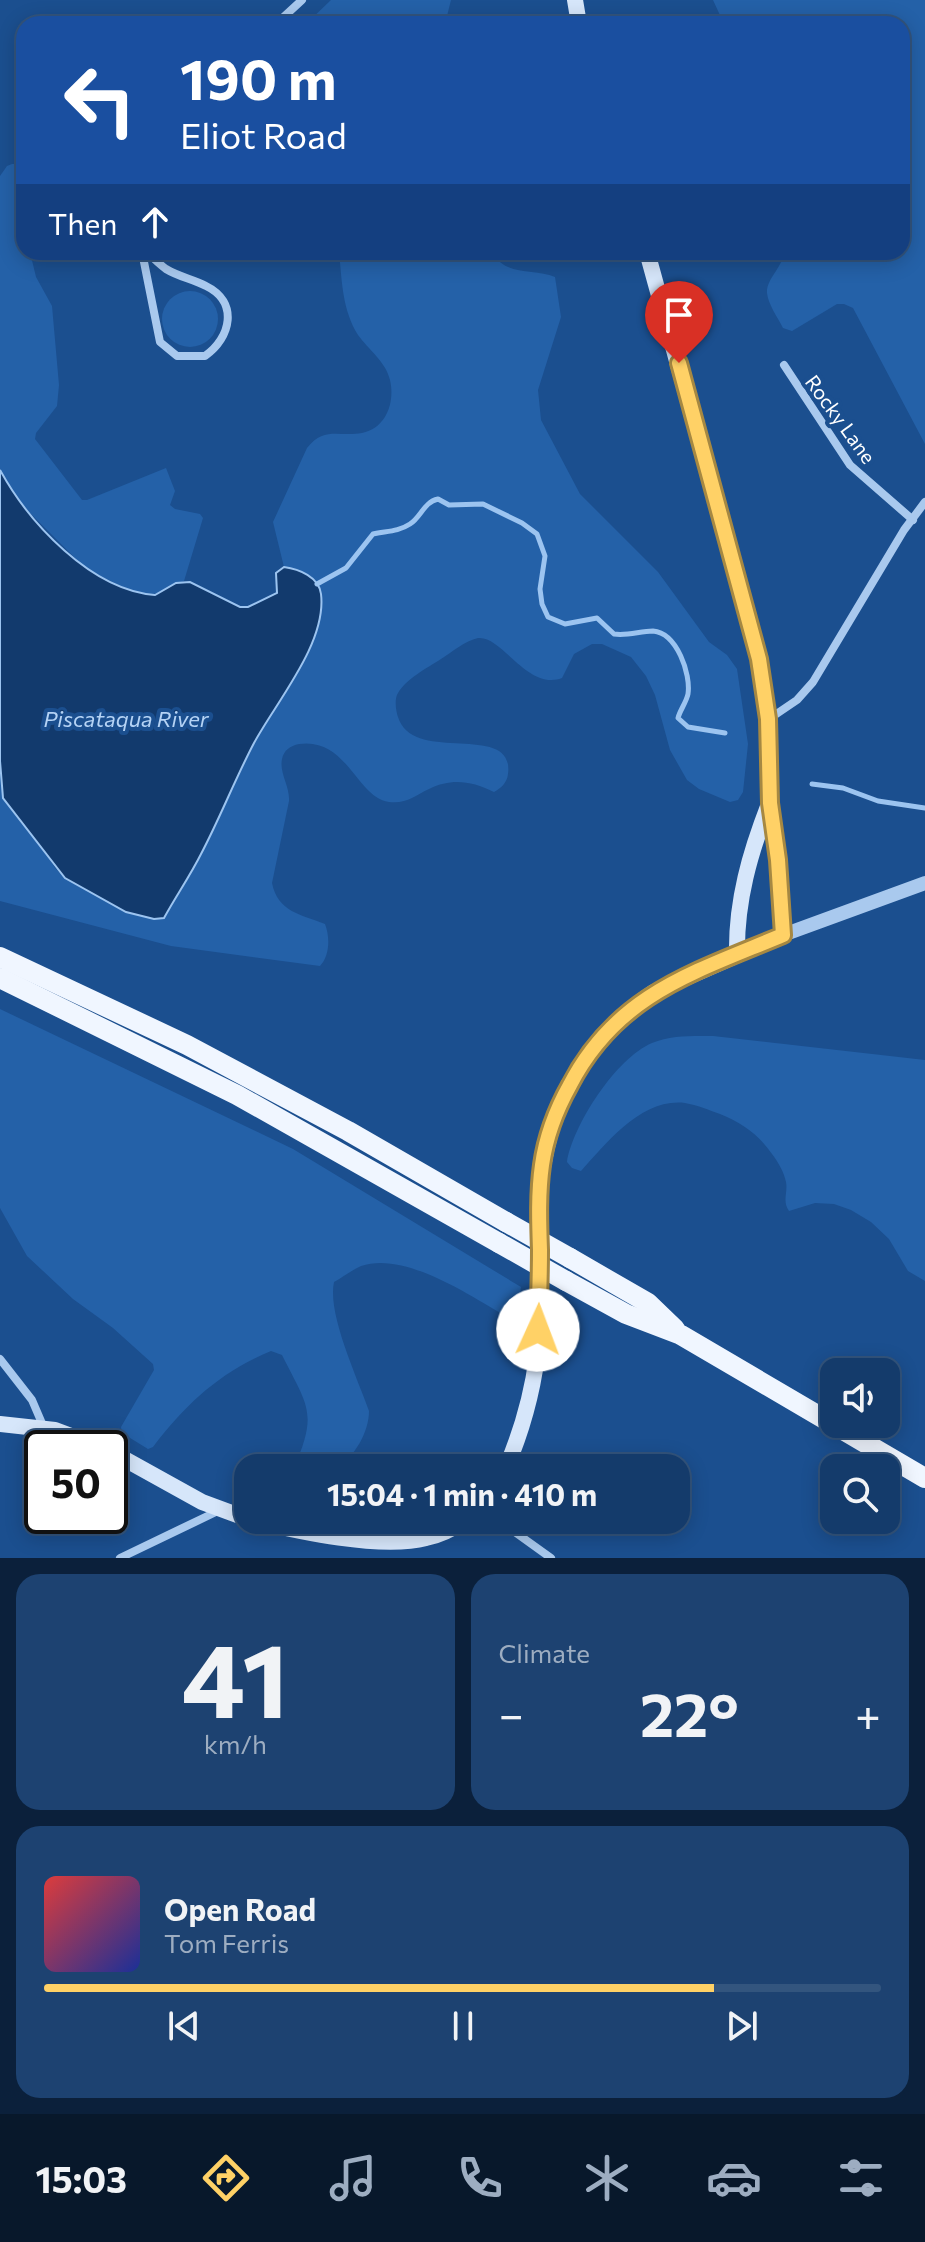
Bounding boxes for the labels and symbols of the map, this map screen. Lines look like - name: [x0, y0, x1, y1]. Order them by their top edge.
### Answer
- pin: [645, 281, 713, 363]
- street label: Rocky Lane: [801, 370, 881, 468]
- water label: Piscataqua River: [43, 705, 210, 732]
- position arrow: [496, 1288, 580, 1372]
- speed limit sign: 50: [24, 1430, 128, 1534]

